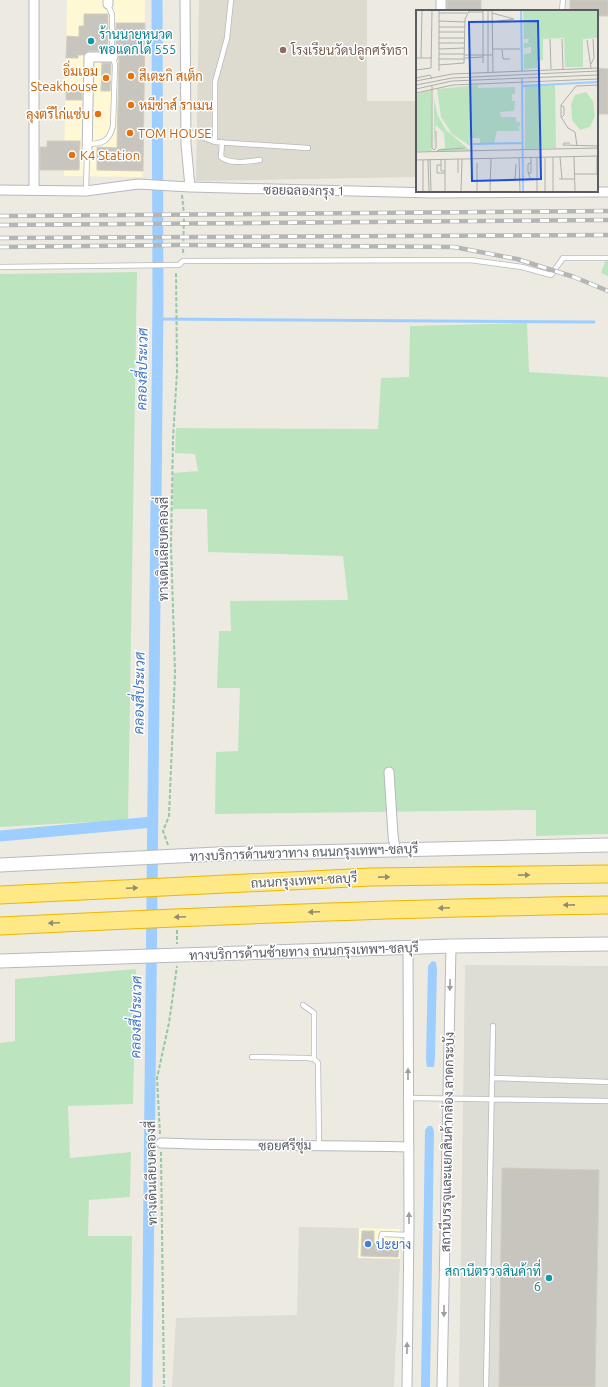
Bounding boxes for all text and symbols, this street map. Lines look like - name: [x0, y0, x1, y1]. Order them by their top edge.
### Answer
- inset map: [416, 10, 598, 192]
- place label: ร้านนายหนวด พอแดกได้ 555: [99, 25, 176, 56]
- marker: ร้านนายหนวด พอแดกได้ 555: [86, 36, 96, 46]
- place label: โรงเรียนวัดปลูกศรัทธา: [290, 41, 408, 60]
- marker: โรงเรียนวัดปลูกศรัทธา: [278, 45, 288, 55]
- place label: อิ่มเอม Steakhouse: [30, 60, 98, 93]
- place label: สึเตะกิ สเต็ก: [139, 67, 203, 83]
- marker: สึเตะกิ สเต็ก: [126, 71, 136, 81]
- marker: อิ่มเอม Steakhouse: [101, 73, 111, 83]
- place label: หมีซ่าส์ ราเมน: [139, 96, 213, 112]
- marker: หมีซ่าส์ ราเมน: [126, 100, 136, 110]
- place label: ลุงตรีไก่แซ่บ: [26, 105, 90, 124]
- marker: ลุงตรีไก่แซ่บ: [93, 109, 103, 119]
- place label: TOM HOUSE: [138, 126, 212, 140]
- marker: TOM HOUSE: [125, 128, 135, 138]
- place label: K4 Station: [80, 148, 140, 162]
- marker: K4 Station: [67, 150, 77, 160]
- street label: ซอยฉลองกรุง 1: [263, 182, 345, 201]
- water label: คลองสี่ประเวศ: [129, 327, 151, 410]
- street label: ทางเดินเลียบคลองสี่: [151, 497, 170, 601]
- water label: คลองสี่ประเวศ: [126, 651, 148, 734]
- street label: ทางบริการด้านขวาทาง ถนนกรุงเทพฯ-ชลบุรี: [189, 839, 419, 866]
- street label: ถนนกรุงเทพฯ-ชลบุรี: [250, 868, 358, 893]
- one-way arrow: [518, 872, 531, 878]
- one-way arrow: [378, 874, 391, 880]
- one-way arrow: [126, 885, 138, 892]
- one-way arrow: [563, 902, 575, 909]
- one-way arrow: [437, 905, 450, 911]
- one-way arrow: [307, 909, 320, 915]
- one-way arrow: [173, 914, 186, 920]
- one-way arrow: [47, 920, 60, 926]
- street label: ทางบริการด้านซ้ายทาง ถนนกรุงเทพฯ-ชลบุรี: [189, 938, 419, 965]
- water label: คลองสี่ประเวศ: [123, 975, 145, 1058]
- one-way arrow: [447, 979, 453, 992]
- street label: สถานีบรรจุและแยกสินค้ากล่อง ลาดกระบัง: [436, 1032, 459, 1252]
- one-way arrow: [405, 1067, 411, 1080]
- street label: ทางเดินเลียบคลองสี่: [138, 1121, 159, 1226]
- street label: ซอยศรีชุ่ม: [258, 1136, 312, 1155]
- one-way arrow: [406, 1211, 412, 1224]
- place label: ปะยาง: [376, 1237, 411, 1251]
- marker: ปะยาง: [363, 1239, 373, 1249]
- place label: สถานีตรวจสินค้าที่ 6: [445, 1259, 541, 1293]
- marker: สถานีตรวจสินค้าที่ 6: [544, 1273, 554, 1283]
- one-way arrow: [441, 1305, 447, 1318]
- one-way arrow: [404, 1341, 410, 1354]

